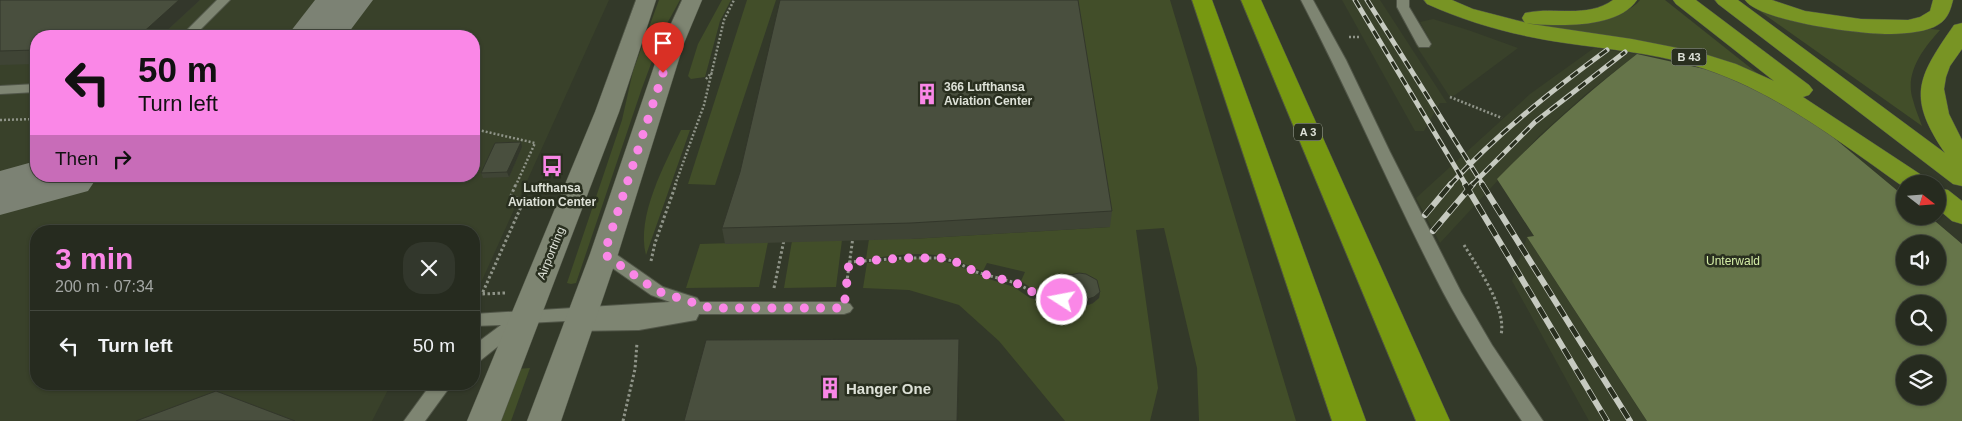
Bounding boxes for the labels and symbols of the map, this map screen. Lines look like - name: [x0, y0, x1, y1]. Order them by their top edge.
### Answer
- pin: [642, 22, 684, 73]
- road number: B 43: [1672, 48, 1706, 66]
- place label: 366 Lufthansa Aviation Center: [944, 80, 1033, 108]
- building icon: 366 Lufthansa Aviation Center: [914, 81, 940, 107]
- road number: A 3: [1294, 124, 1322, 140]
- bus stop icon: Lufthansa Aviation Center: [539, 153, 565, 179]
- north arrow: [1896, 175, 1946, 225]
- place label: Lufthansa Aviation Center: [508, 181, 596, 209]
- street label: Airportring: [534, 225, 568, 281]
- park label: Unterwald: [1706, 254, 1760, 268]
- position arrow: [1035, 273, 1087, 325]
- building icon: Hanger One: [817, 375, 843, 401]
- place label: Hanger One: [846, 380, 931, 397]

